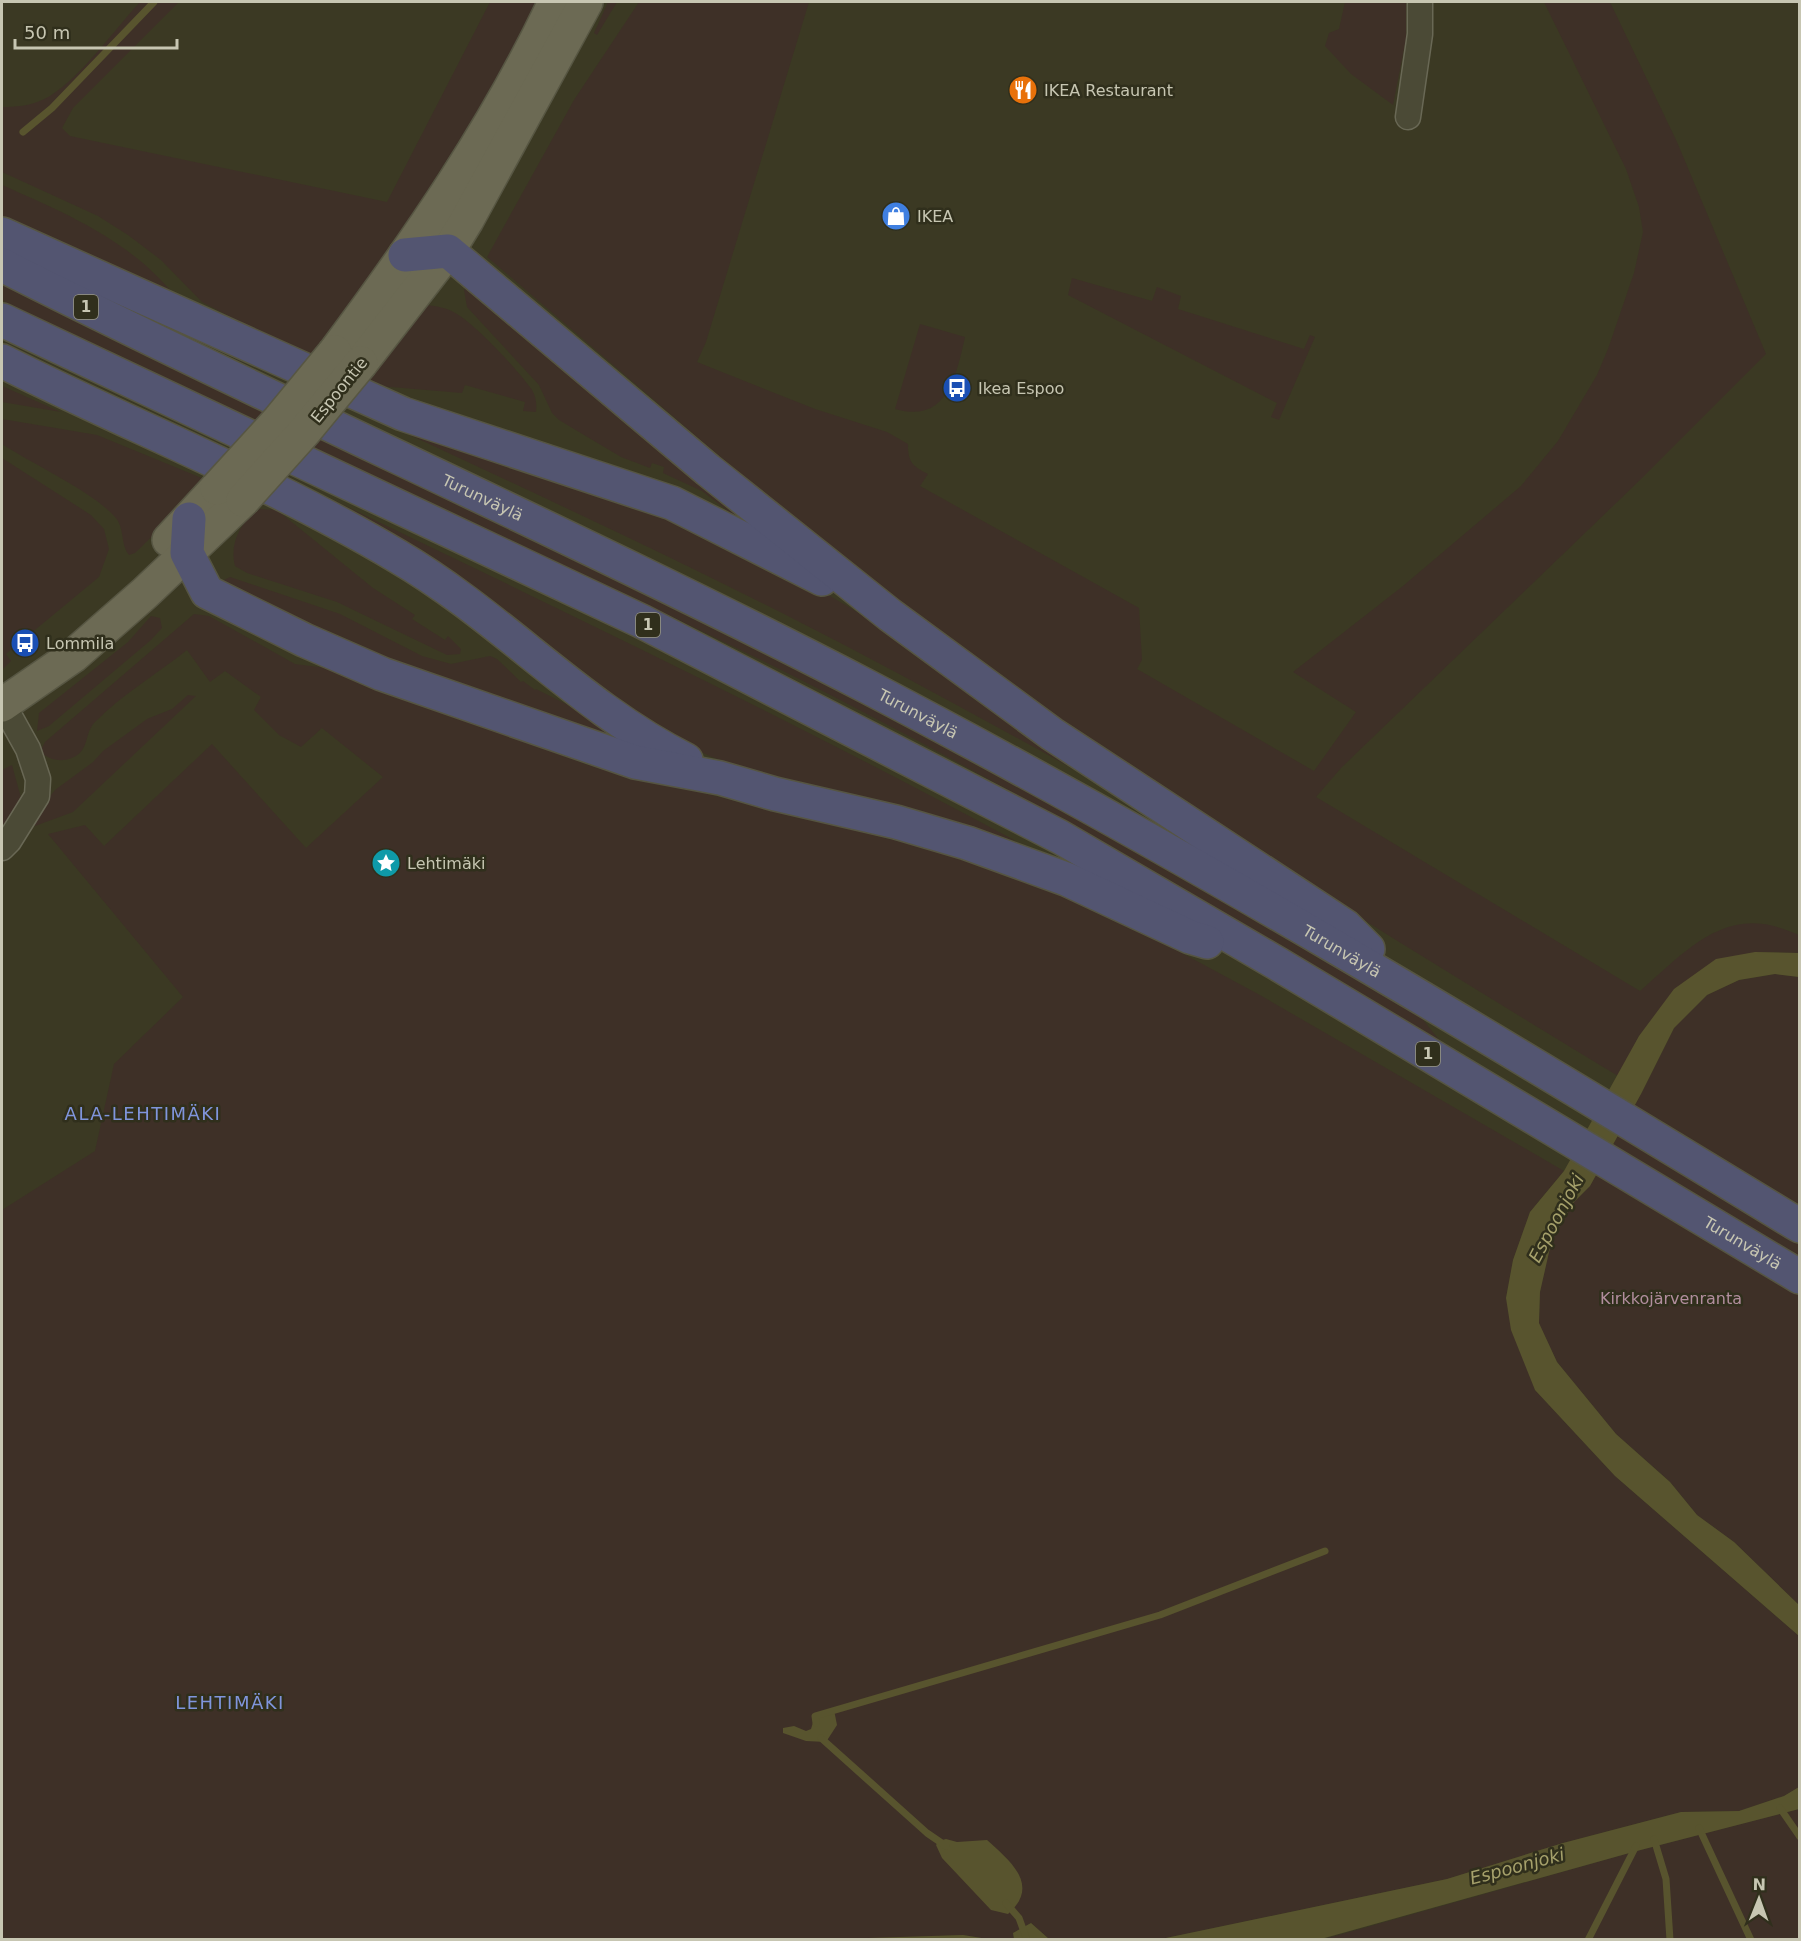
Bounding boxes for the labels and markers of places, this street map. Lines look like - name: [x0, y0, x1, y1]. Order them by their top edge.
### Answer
- restaurant icon: IKEA Restaurant: [1007, 74, 1039, 106]
- place label: IKEA Restaurant: [1044, 81, 1173, 100]
- shop icon: IKEA: [880, 200, 912, 232]
- place label: IKEA: [917, 207, 953, 226]
- bus stop icon: Ikea Espoo: [941, 372, 973, 404]
- place label: Ikea Espoo: [978, 379, 1064, 398]
- bus stop icon: Lommila: [9, 627, 41, 659]
- place label: Lommila: [46, 634, 114, 653]
- place icon: Lehtimäki: [370, 847, 402, 879]
- place label: Lehtimäki: [407, 854, 485, 873]

